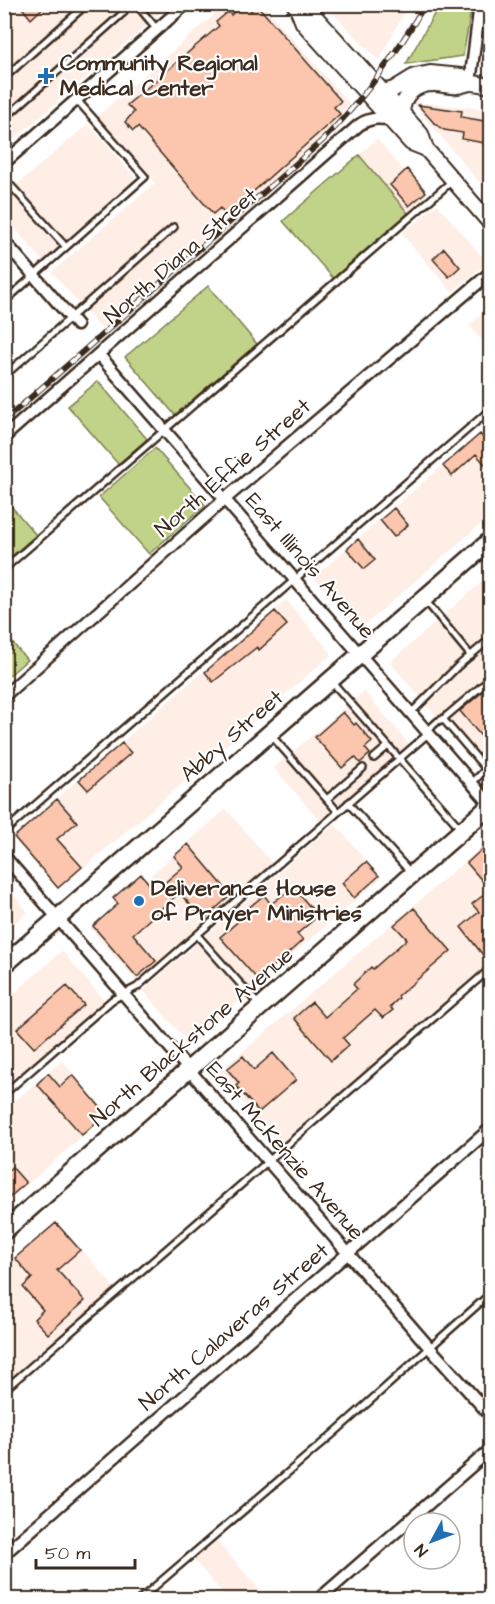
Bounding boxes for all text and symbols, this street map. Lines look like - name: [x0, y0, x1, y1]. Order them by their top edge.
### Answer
- place label: Community Regional Medical Center: [60, 48, 258, 104]
- marker: Community Regional Medical Center: [37, 67, 55, 85]
- street label: North Diana Street: [97, 180, 265, 332]
- street label: North Effie Street: [148, 391, 318, 545]
- street label: East Illinois Avenue: [238, 486, 382, 646]
- street label: Abby Street: [174, 682, 291, 790]
- place label: Deliverance House of Prayer Ministries: [151, 873, 362, 931]
- marker: Deliverance House of Prayer Ministries: [132, 894, 146, 908]
- street label: North Blackstone Avenue: [84, 940, 300, 1134]
- street label: East McKenzie Avenue: [199, 1055, 371, 1247]
- street label: North Calaveras Street: [132, 1236, 336, 1418]
- north arrow: [402, 1511, 462, 1571]
- scale bar: [36, 1532, 135, 1570]
- text: N: [410, 1539, 433, 1561]
- text: 50 m: [45, 1541, 90, 1566]

